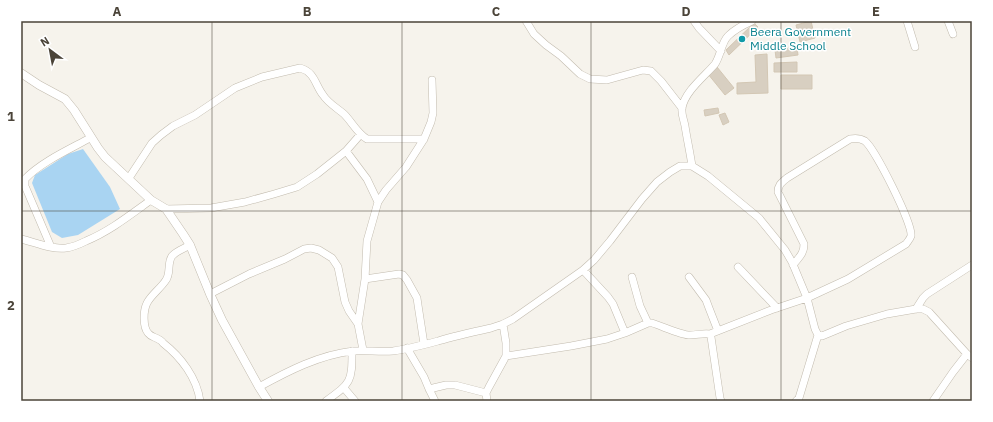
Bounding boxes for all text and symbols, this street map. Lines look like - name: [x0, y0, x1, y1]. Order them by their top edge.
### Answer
- text: A: [113, 3, 122, 20]
- text: B: [303, 3, 312, 20]
- text: C: [492, 3, 501, 20]
- text: D: [681, 3, 691, 20]
- text: E: [872, 3, 880, 20]
- place label: Beera Government Middle School: [750, 24, 851, 53]
- north arrow: [30, 30, 70, 70]
- text: N: [38, 33, 52, 50]
- marker: Beera Government Middle School: [737, 34, 747, 44]
- text: 1: [7, 108, 15, 125]
- text: 2: [7, 297, 15, 314]

